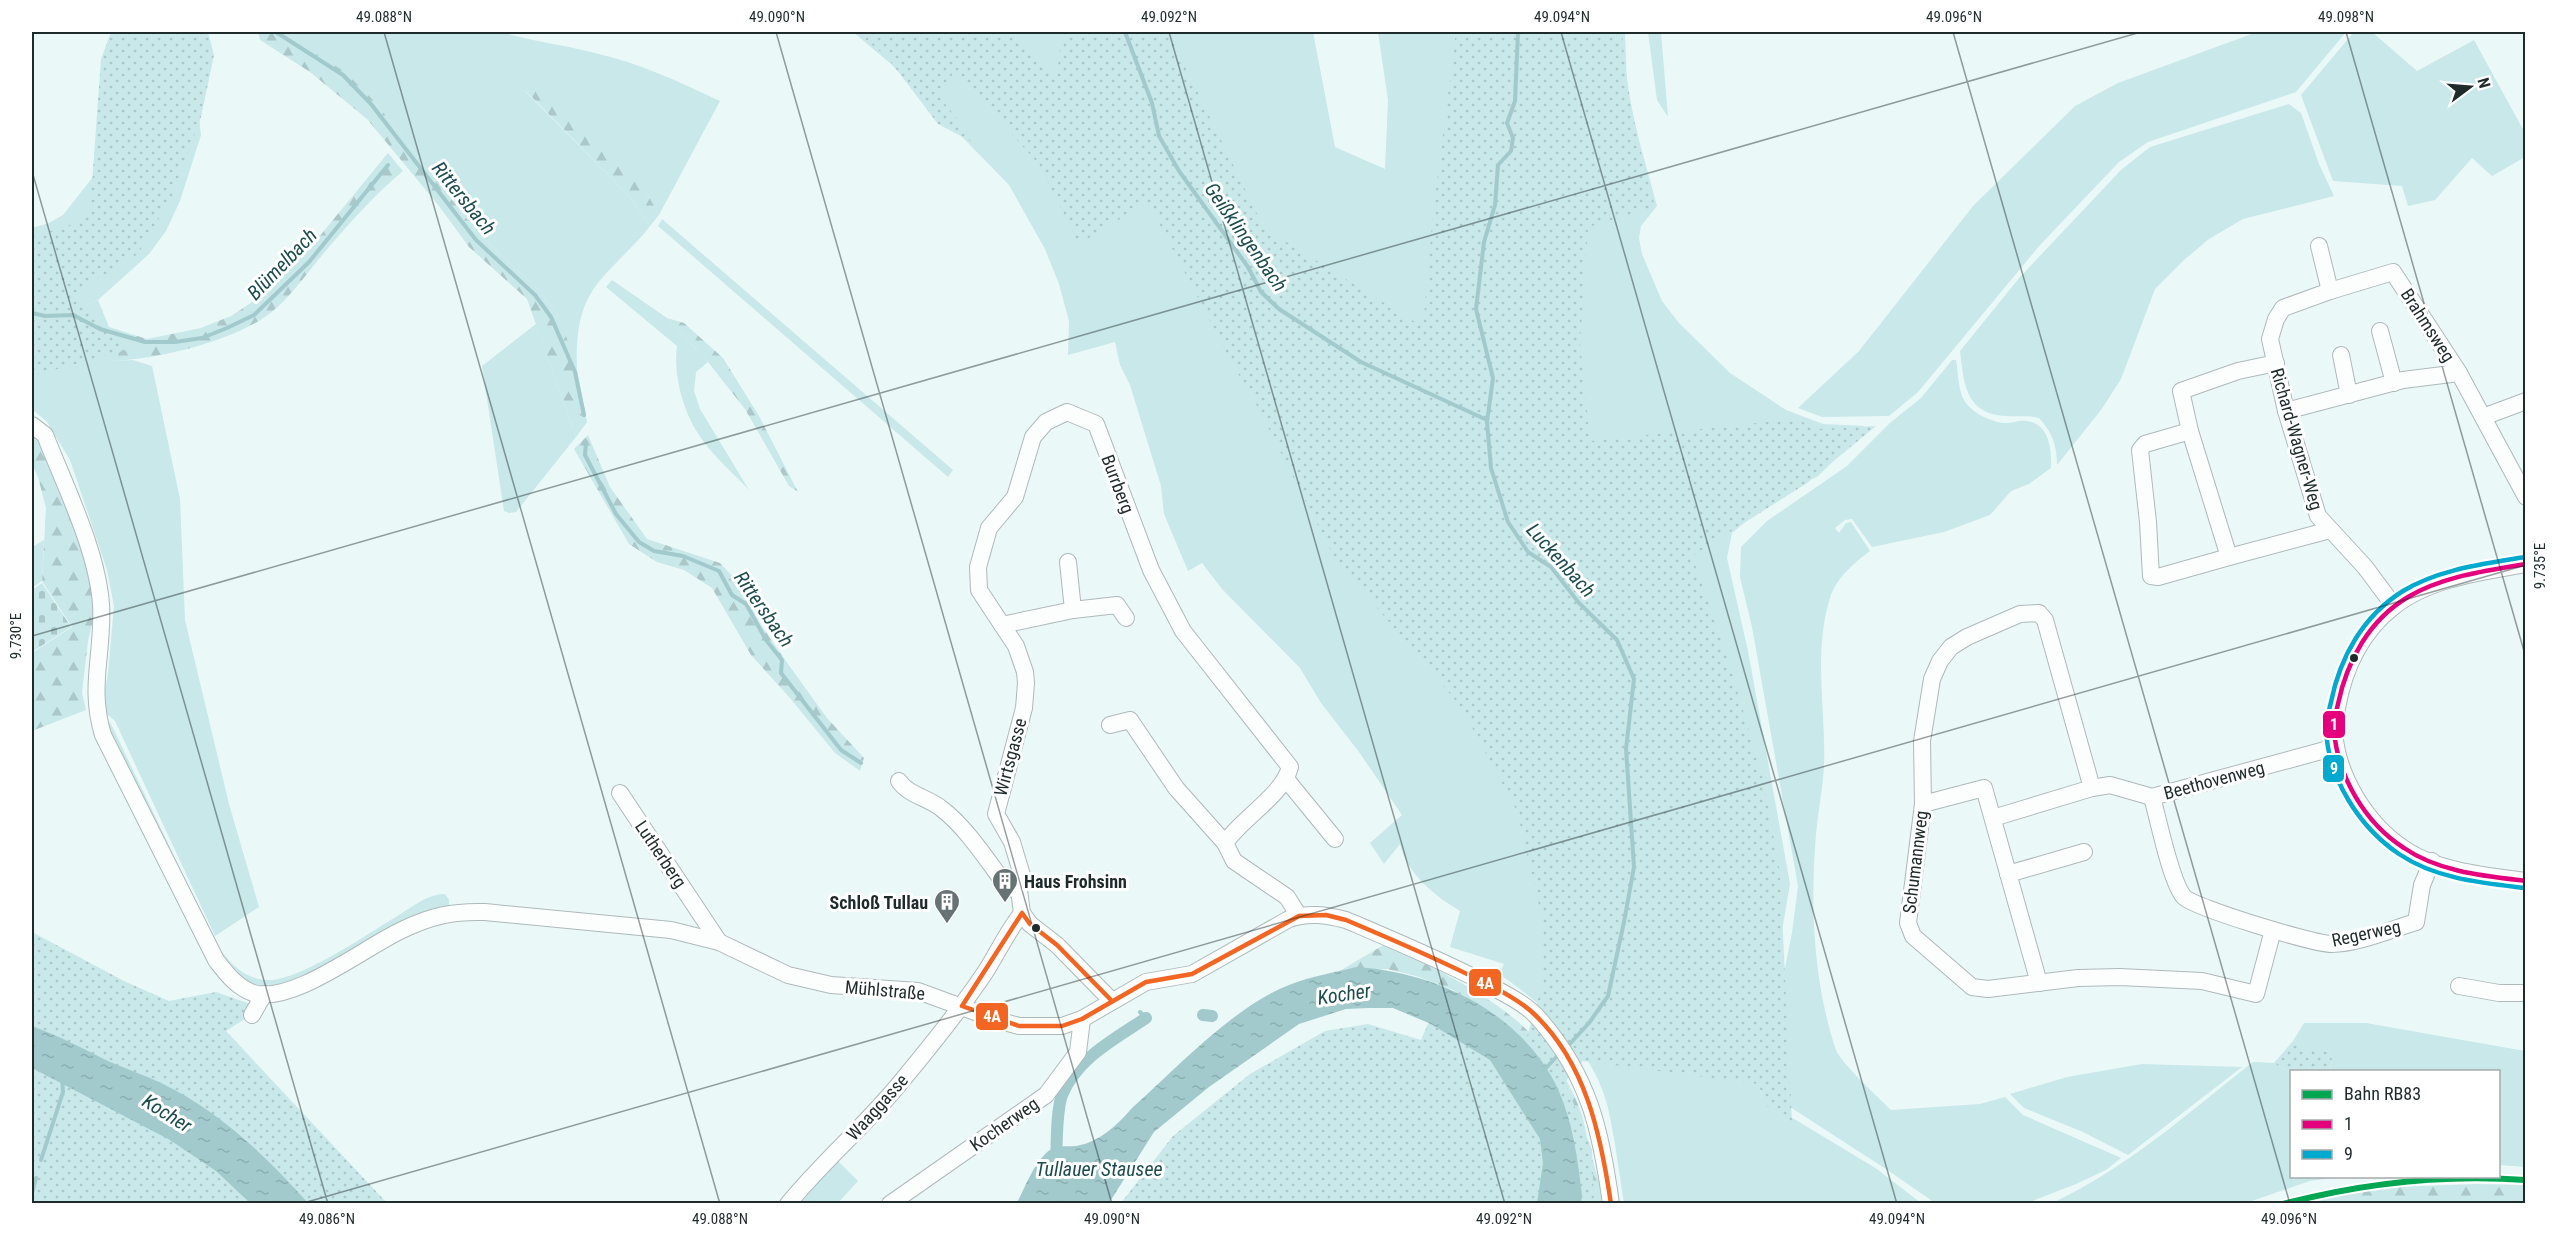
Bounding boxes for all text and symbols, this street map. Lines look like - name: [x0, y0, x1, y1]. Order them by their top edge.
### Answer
- text: 49.088°N: [356, 8, 412, 26]
- text: 49.090°N: [749, 8, 805, 26]
- text: 49.092°N: [1141, 8, 1197, 26]
- text: 49.094°N: [1534, 8, 1590, 26]
- text: 49.096°N: [1926, 8, 1982, 26]
- text: 49.098°N: [2318, 8, 2374, 26]
- north arrow: [2440, 57, 2500, 117]
- text: N: [2473, 76, 2494, 90]
- water label: Rittersbach: [427, 157, 501, 239]
- water label: Geißklingenbach: [1200, 178, 1292, 296]
- water label: Blümelbach: [242, 223, 322, 305]
- street label: Brahmsweg: [2397, 284, 2459, 366]
- street label: Richard-Wagner-Weg: [2267, 366, 2327, 512]
- street label: Burrberg: [1097, 452, 1139, 516]
- water label: Luckenbach: [1522, 518, 1600, 602]
- text: 9.735°E: [2531, 543, 2549, 589]
- water label: Rittersbach: [729, 566, 799, 652]
- text: 9.730°E: [7, 613, 25, 659]
- unlabelled marker: [2348, 652, 2360, 664]
- line badge: 1: [2322, 710, 2346, 739]
- text: 1: [2330, 715, 2338, 734]
- street label: Wirtsgasse: [990, 716, 1030, 798]
- line badge: 9: [2322, 754, 2345, 783]
- street label: Beethovenweg: [2161, 756, 2267, 804]
- text: 9: [2330, 759, 2338, 778]
- street label: Schumannweg: [1898, 809, 1932, 915]
- street label: Lutherberg: [631, 816, 691, 892]
- building icon: Haus Frohsinn: [990, 866, 1020, 904]
- place label: Haus Frohsinn: [1024, 871, 1127, 892]
- building icon: Schloß Tullau: [932, 887, 962, 925]
- place label: Schloß Tullau: [830, 892, 928, 913]
- street label: Regerweg: [2330, 915, 2402, 951]
- unlabelled marker: [1030, 922, 1042, 934]
- line badge: 4A: [1468, 968, 1502, 997]
- text: 4A: [1476, 974, 1494, 993]
- street label: Mühlstraße: [844, 976, 926, 1004]
- water label: Kocher: [1316, 978, 1373, 1010]
- line badge: 4A: [975, 1002, 1009, 1031]
- text: 4A: [983, 1007, 1001, 1026]
- street label: Waaggasse: [842, 1070, 912, 1144]
- legend: [2290, 1070, 2500, 1178]
- text: Bahn RB83: [2344, 1083, 2421, 1104]
- water label: Kocher: [138, 1089, 197, 1138]
- street label: Kocherweg: [966, 1093, 1042, 1155]
- text: 1: [2344, 1113, 2353, 1134]
- text: 9: [2344, 1143, 2353, 1164]
- water label: Tullauer Stausee: [1035, 1157, 1163, 1181]
- text: 49.086°N: [299, 1210, 355, 1228]
- text: 49.088°N: [692, 1210, 748, 1228]
- text: 49.090°N: [1084, 1210, 1140, 1228]
- text: 49.092°N: [1476, 1210, 1532, 1228]
- text: 49.094°N: [1869, 1210, 1925, 1228]
- text: 49.096°N: [2261, 1210, 2317, 1228]

